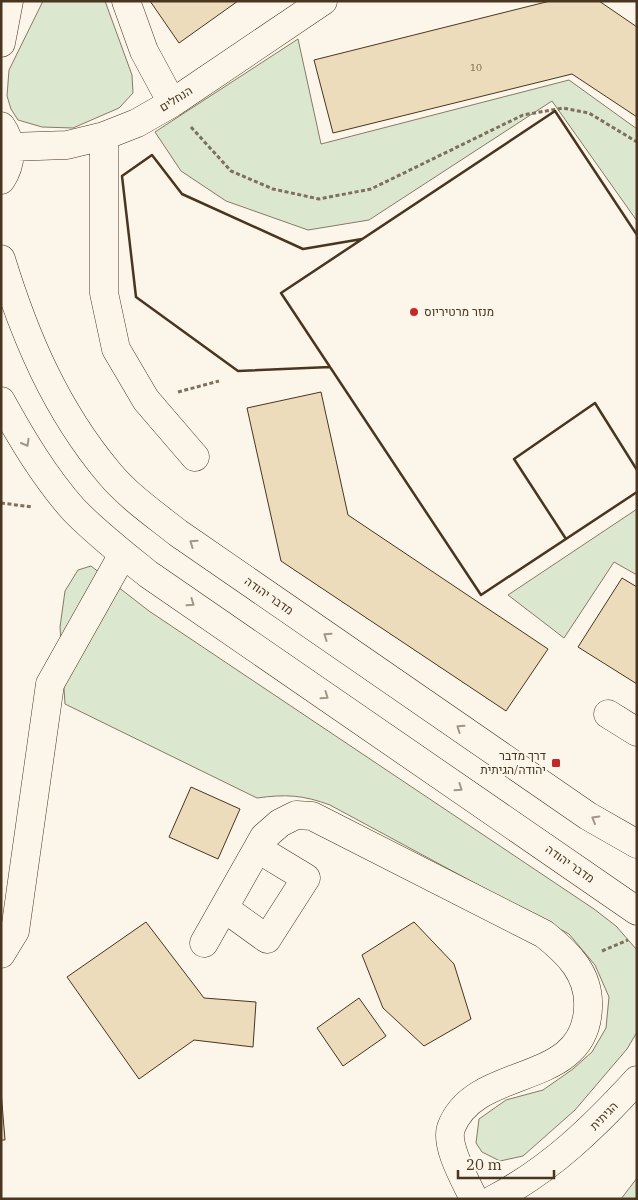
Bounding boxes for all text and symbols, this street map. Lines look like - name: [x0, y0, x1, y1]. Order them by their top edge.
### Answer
- house number: 10: [470, 61, 482, 74]
- street label: הנחלים: [156, 83, 195, 114]
- place label: מנזר מרטיריוס: [424, 304, 494, 319]
- marker: מנזר מרטיריוס: [408, 306, 420, 318]
- one-way arrow: [19, 438, 29, 447]
- one-way arrow: [189, 540, 198, 550]
- street label: מדבר יהודה: [242, 573, 297, 618]
- one-way arrow: [185, 597, 195, 606]
- one-way arrow: [323, 633, 332, 642]
- one-way arrow: [319, 690, 329, 699]
- one-way arrow: [457, 725, 466, 734]
- place label: דרך מדבר יהודה/הגיתית: [480, 748, 546, 777]
- marker: דרך מדבר יהודה/הגיתית: [550, 757, 562, 769]
- one-way arrow: [453, 782, 463, 791]
- one-way arrow: [591, 816, 600, 826]
- street label: מדבר יהודה: [543, 841, 598, 886]
- street label: הגיתית: [586, 1098, 621, 1133]
- scale bar: [458, 1148, 554, 1180]
- text: 20 m: [466, 1155, 502, 1174]

